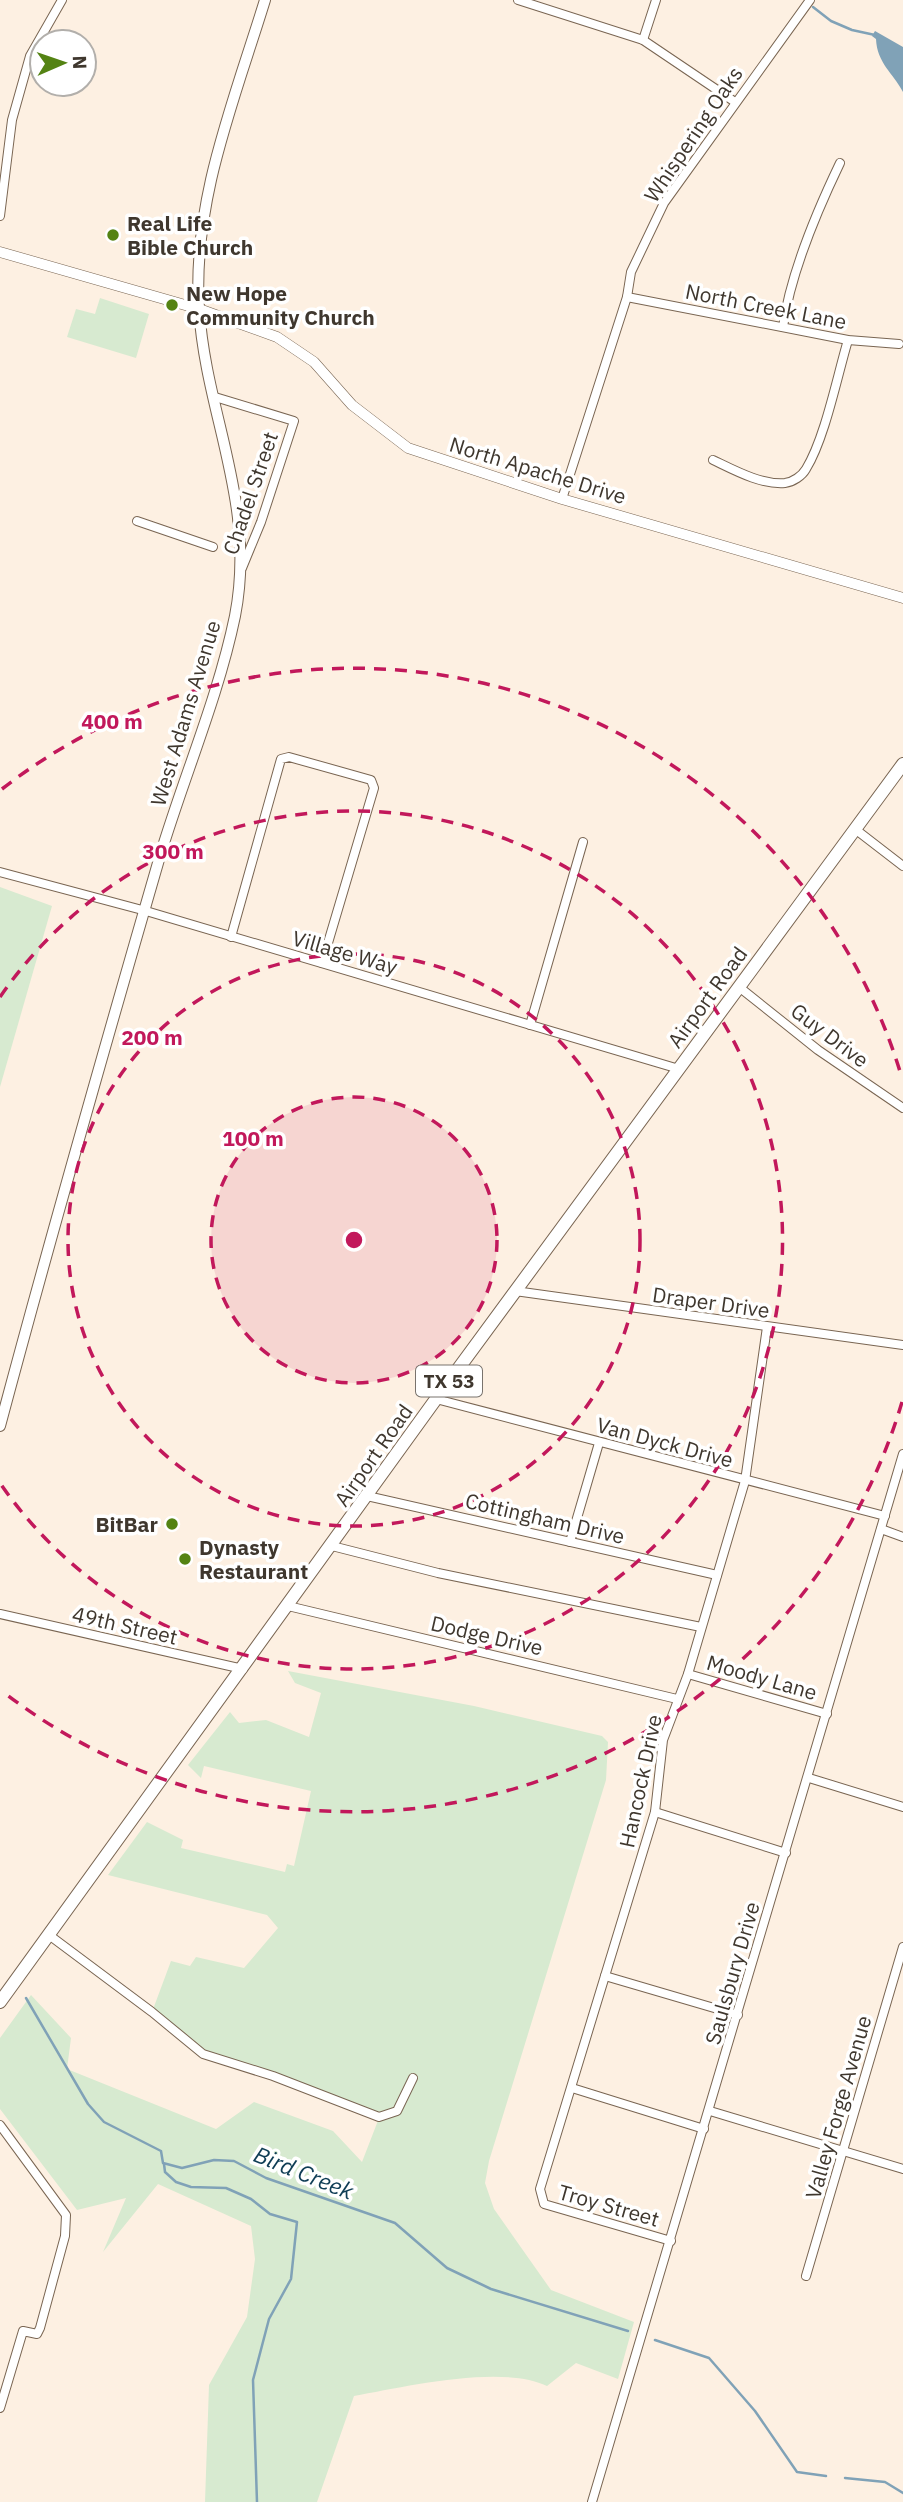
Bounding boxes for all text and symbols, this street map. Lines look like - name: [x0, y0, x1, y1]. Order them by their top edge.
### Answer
- north arrow: [28, 28, 98, 98]
- text: N: [68, 55, 92, 70]
- street label: Whispering Oaks: [637, 61, 749, 207]
- place label: Real Life Bible Church: [127, 209, 253, 261]
- marker: Real Life Bible Church: [105, 227, 121, 243]
- street label: North Creek Lane: [683, 277, 849, 335]
- place label: New Hope Community Church: [186, 279, 375, 331]
- marker: New Hope Community Church: [164, 297, 180, 313]
- street label: Chadel Street: [216, 428, 284, 558]
- street label: North Apache Drive: [446, 430, 630, 510]
- street label: West Adams Avenue: [143, 617, 227, 809]
- text: 400 m: [81, 707, 143, 735]
- text: 300 m: [142, 837, 204, 865]
- street label: Village Way: [289, 924, 401, 981]
- street label: Airport Road: [661, 941, 753, 1053]
- street label: Guy Drive: [785, 997, 875, 1073]
- text: 200 m: [121, 1023, 183, 1051]
- text: 100 m: [222, 1124, 284, 1152]
- centre of rings: [342, 1228, 366, 1252]
- street label: Draper Drive: [651, 1280, 771, 1324]
- road number: TX 53: [416, 1366, 482, 1396]
- street label: Airport Road: [327, 1398, 419, 1512]
- street label: Van Dyck Drive: [594, 1410, 736, 1474]
- street label: Cottingham Drive: [463, 1486, 627, 1550]
- place label: BitBar: [96, 1510, 159, 1538]
- marker: BitBar: [164, 1516, 180, 1532]
- place label: Dynasty Restaurant: [199, 1533, 308, 1585]
- marker: Dynasty Restaurant: [177, 1551, 193, 1567]
- street label: 49th Street: [70, 1599, 180, 1651]
- street label: Dodge Drive: [428, 1609, 546, 1661]
- street label: Moody Lane: [704, 1648, 820, 1706]
- street label: Hancock Drive: [612, 1712, 668, 1850]
- street label: Saulsbury Drive: [698, 1898, 766, 2048]
- street label: Valley Forge Avenue: [798, 2012, 878, 2202]
- water label: Bird Creek: [250, 2138, 359, 2206]
- street label: Troy Street: [555, 2177, 663, 2233]

